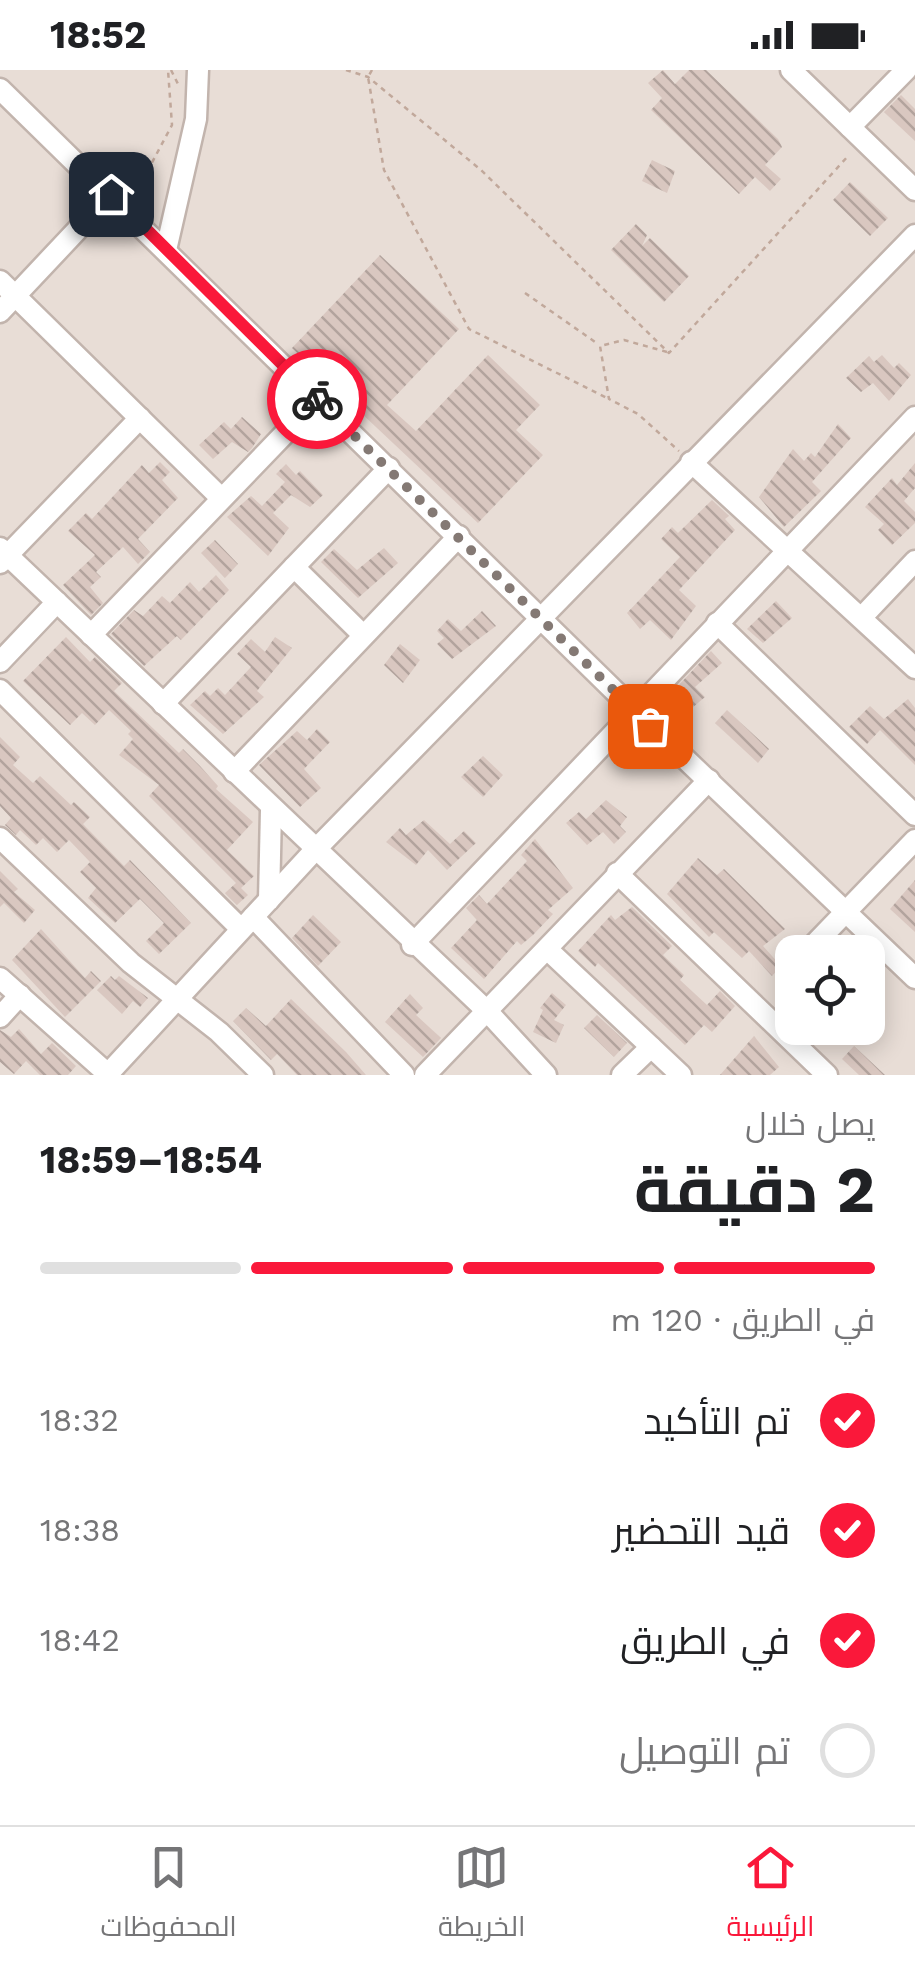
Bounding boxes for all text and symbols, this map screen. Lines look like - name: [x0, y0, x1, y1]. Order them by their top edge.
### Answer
- text: 18:52: [50, 13, 146, 57]
- pin: [69, 152, 154, 237]
- icon: home: [84, 167, 139, 222]
- courier: [267, 349, 367, 449]
- icon: bike: [290, 372, 345, 427]
- pin: [608, 684, 693, 769]
- icon: bag: [623, 699, 678, 754]
- map controls: [775, 935, 885, 1045]
- button: locate: [775, 935, 885, 1045]
- text: يصل خلال: [745, 1105, 875, 1143]
- text: 18:54–18:59: [40, 1138, 262, 1182]
- text: 2 دقيقة: [634, 1152, 875, 1228]
- text: في الطريق · 120 m: [610, 1301, 875, 1339]
- icon: check: [820, 1393, 875, 1448]
- text: تم التأكيد: [644, 1399, 790, 1443]
- text: 18:32: [40, 1401, 119, 1439]
- icon: check: [820, 1503, 875, 1558]
- text: قيد التحضير: [613, 1509, 790, 1553]
- text: 18:38: [40, 1511, 120, 1549]
- icon: check: [820, 1613, 875, 1668]
- text: في الطريق: [620, 1619, 790, 1663]
- text: 18:42: [40, 1621, 120, 1659]
- text: تم التوصيل: [619, 1729, 790, 1773]
- tab: المحفوظات: [101, 1840, 237, 1952]
- tab: الخريطة: [438, 1840, 525, 1952]
- tab: الرئيسية: [727, 1840, 814, 1952]

